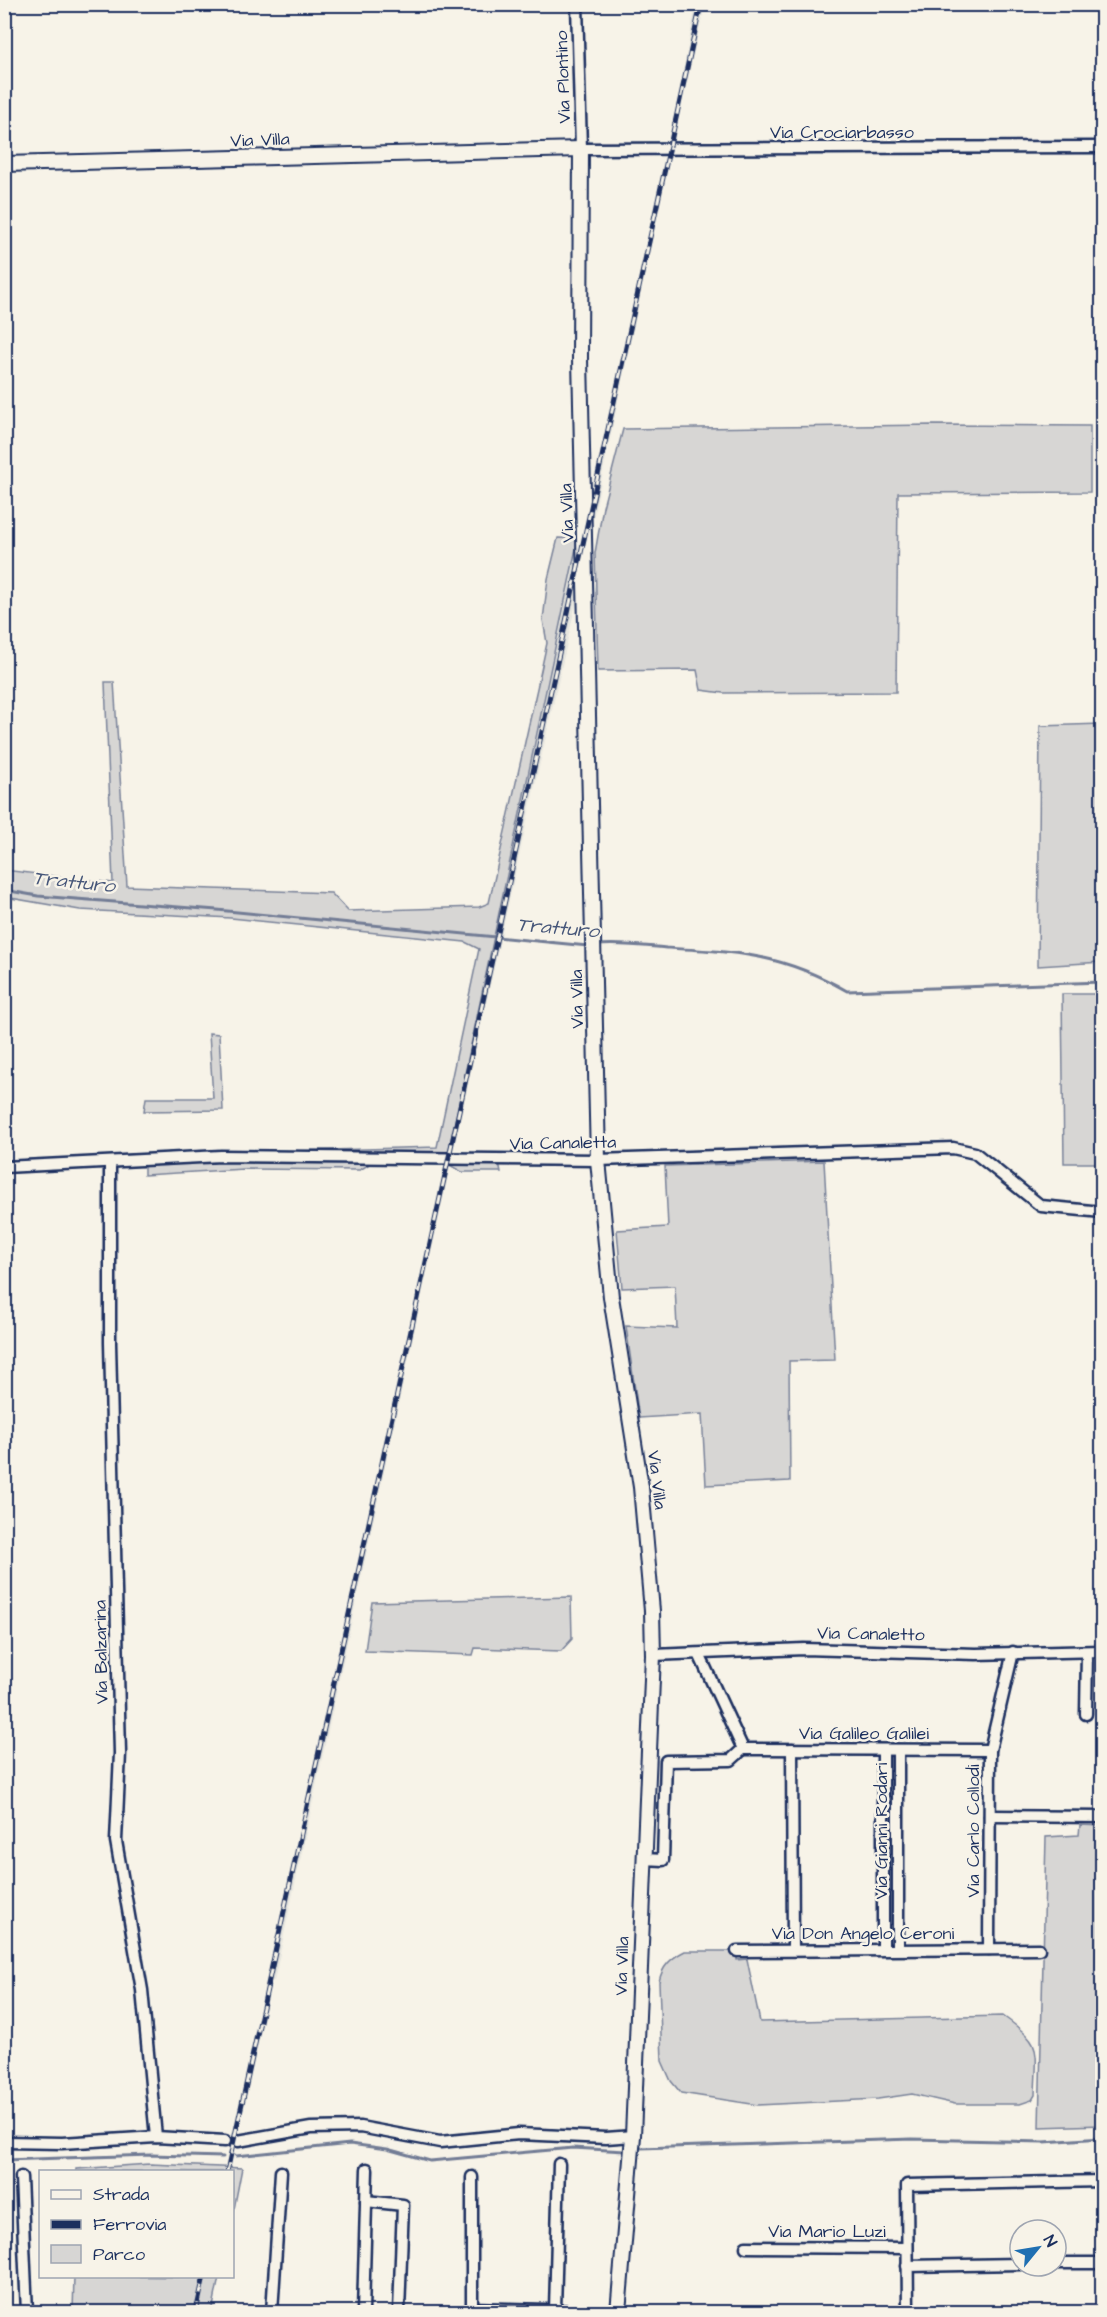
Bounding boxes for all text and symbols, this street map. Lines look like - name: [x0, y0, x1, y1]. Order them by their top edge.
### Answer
- street label: Via Plontino: [549, 30, 577, 124]
- street label: Via Crociarbasso: [770, 120, 914, 145]
- street label: Via Villa: [230, 126, 290, 154]
- street label: Via Villa: [553, 483, 581, 543]
- water label: Tratturo: [32, 864, 118, 900]
- water label: Tratturo: [516, 910, 602, 946]
- street label: Via Villa: [564, 969, 590, 1029]
- street label: Via Canaletta: [509, 1130, 617, 1156]
- street label: Via Villa: [641, 1449, 673, 1511]
- street label: Via Balzarina: [88, 1600, 114, 1704]
- street label: Via Canaletto: [817, 1621, 925, 1647]
- street label: Via Galileo Galilei: [799, 1721, 929, 1746]
- street label: Via Gianni Rodari: [869, 1762, 894, 1899]
- street label: Via Carlo Collodi: [961, 1764, 986, 1897]
- street label: Via Don Angelo Ceroni: [772, 1921, 954, 1947]
- street label: Via Villa: [608, 1936, 636, 1996]
- legend: [39, 2170, 234, 2278]
- text: Strada: [93, 2182, 149, 2207]
- text: Ferrovia: [93, 2212, 166, 2237]
- north arrow: [1008, 2218, 1068, 2278]
- street label: Via Mario Luzi: [768, 2219, 886, 2244]
- text: N: [1038, 2231, 1062, 2251]
- text: Parco: [93, 2242, 145, 2267]

